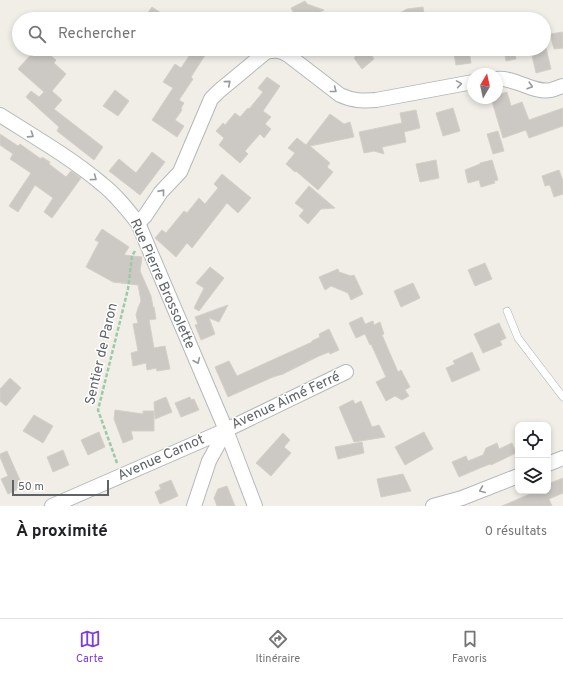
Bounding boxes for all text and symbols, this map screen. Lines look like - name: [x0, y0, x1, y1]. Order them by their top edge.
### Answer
- search box: [12, 12, 551, 56]
- icon: search: [26, 23, 48, 45]
- text: Rechercher: [58, 25, 136, 44]
- north arrow: [467, 68, 503, 104]
- one-way arrow: [456, 80, 462, 89]
- one-way arrow: [223, 81, 231, 88]
- one-way arrow: [526, 82, 533, 90]
- one-way arrow: [329, 85, 336, 92]
- one-way arrow: [27, 130, 34, 138]
- one-way arrow: [89, 173, 96, 180]
- one-way arrow: [157, 190, 164, 197]
- street label: Rue Pierre Brossolette: [126, 216, 198, 352]
- street label: Sentier de Paron: [82, 301, 122, 407]
- one-way arrow: [192, 357, 200, 365]
- street label: Avenue Aimé Ferré: [229, 368, 343, 434]
- map controls: [515, 422, 551, 494]
- button: locate: [515, 422, 551, 458]
- street label: Avenue Carnot: [115, 431, 207, 485]
- button: layers: [515, 458, 551, 494]
- scale bar: [12, 478, 109, 497]
- text: 50 m: [18, 480, 44, 494]
- one-way arrow: [478, 486, 485, 494]
- text: À proximité: [16, 521, 108, 543]
- text: 0 résultats: [485, 524, 547, 540]
- tab: Carte: [76, 628, 103, 666]
- tab: Itinéraire: [255, 628, 300, 666]
- tab: Favoris: [452, 628, 487, 666]

